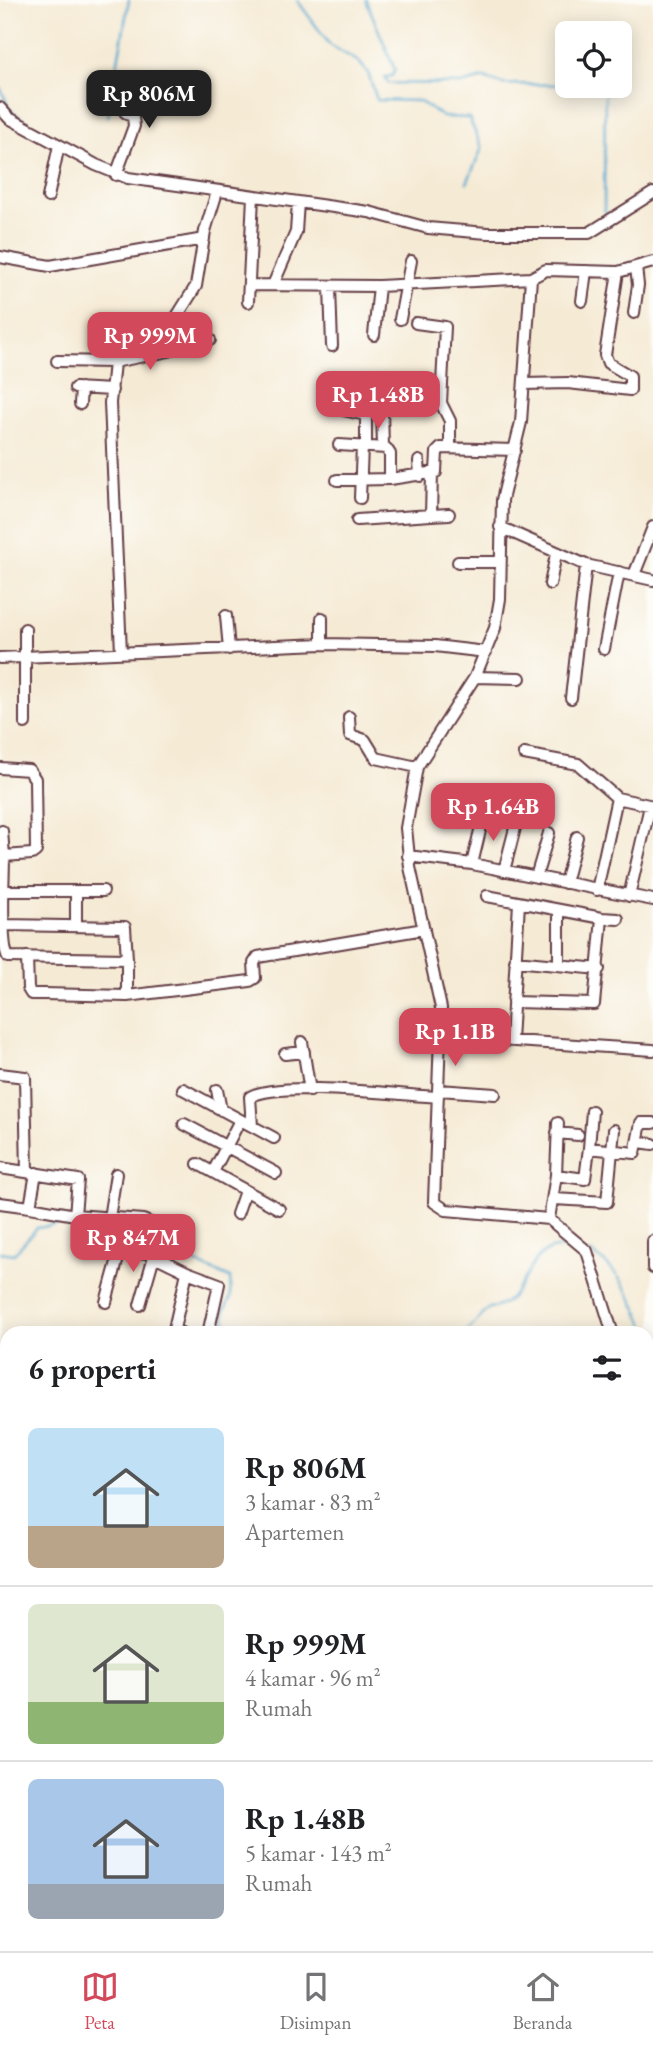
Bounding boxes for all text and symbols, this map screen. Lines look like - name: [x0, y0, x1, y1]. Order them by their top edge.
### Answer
- map controls: [555, 21, 632, 98]
- button: locate: [555, 21, 632, 98]
- pin: Rp 806M: [84, 71, 214, 130]
- text: Rp 806M: [102, 78, 196, 108]
- pin: Rp 999M: [85, 312, 215, 372]
- text: Rp 999M: [103, 320, 197, 350]
- pin: Rp 1.48B: [306, 372, 450, 431]
- text: Rp 1.48B: [332, 379, 424, 409]
- pin: Rp 1.64B: [421, 784, 565, 843]
- text: Rp 1.64B: [447, 791, 539, 821]
- pin: Rp 1.1B: [390, 1009, 520, 1068]
- text: Rp 1.1B: [415, 1016, 495, 1046]
- pin: Rp 847M: [68, 1214, 198, 1274]
- text: Rp 847M: [86, 1222, 180, 1252]
- text: 6 properti: [28, 1349, 156, 1388]
- icon: filters: [588, 1349, 626, 1387]
- text: Rp 806M: [245, 1448, 367, 1487]
- icon: home: [84, 1456, 168, 1540]
- text: 3 kamar · 83 m²: [245, 1487, 381, 1517]
- text: Apartemen: [245, 1517, 344, 1547]
- text: Rp 999M: [245, 1624, 367, 1663]
- icon: home: [84, 1632, 168, 1716]
- text: 4 kamar · 96 m²: [245, 1663, 381, 1693]
- text: Rumah: [245, 1693, 312, 1723]
- text: Rp 1.48B: [245, 1799, 365, 1838]
- icon: home: [84, 1807, 168, 1891]
- text: 5 kamar · 143 m²: [245, 1838, 392, 1868]
- text: Rumah: [245, 1868, 312, 1898]
- tab: Peta: [81, 1968, 119, 2035]
- tab: Disimpan: [280, 1968, 351, 2035]
- tab: Beranda: [513, 1968, 572, 2035]

